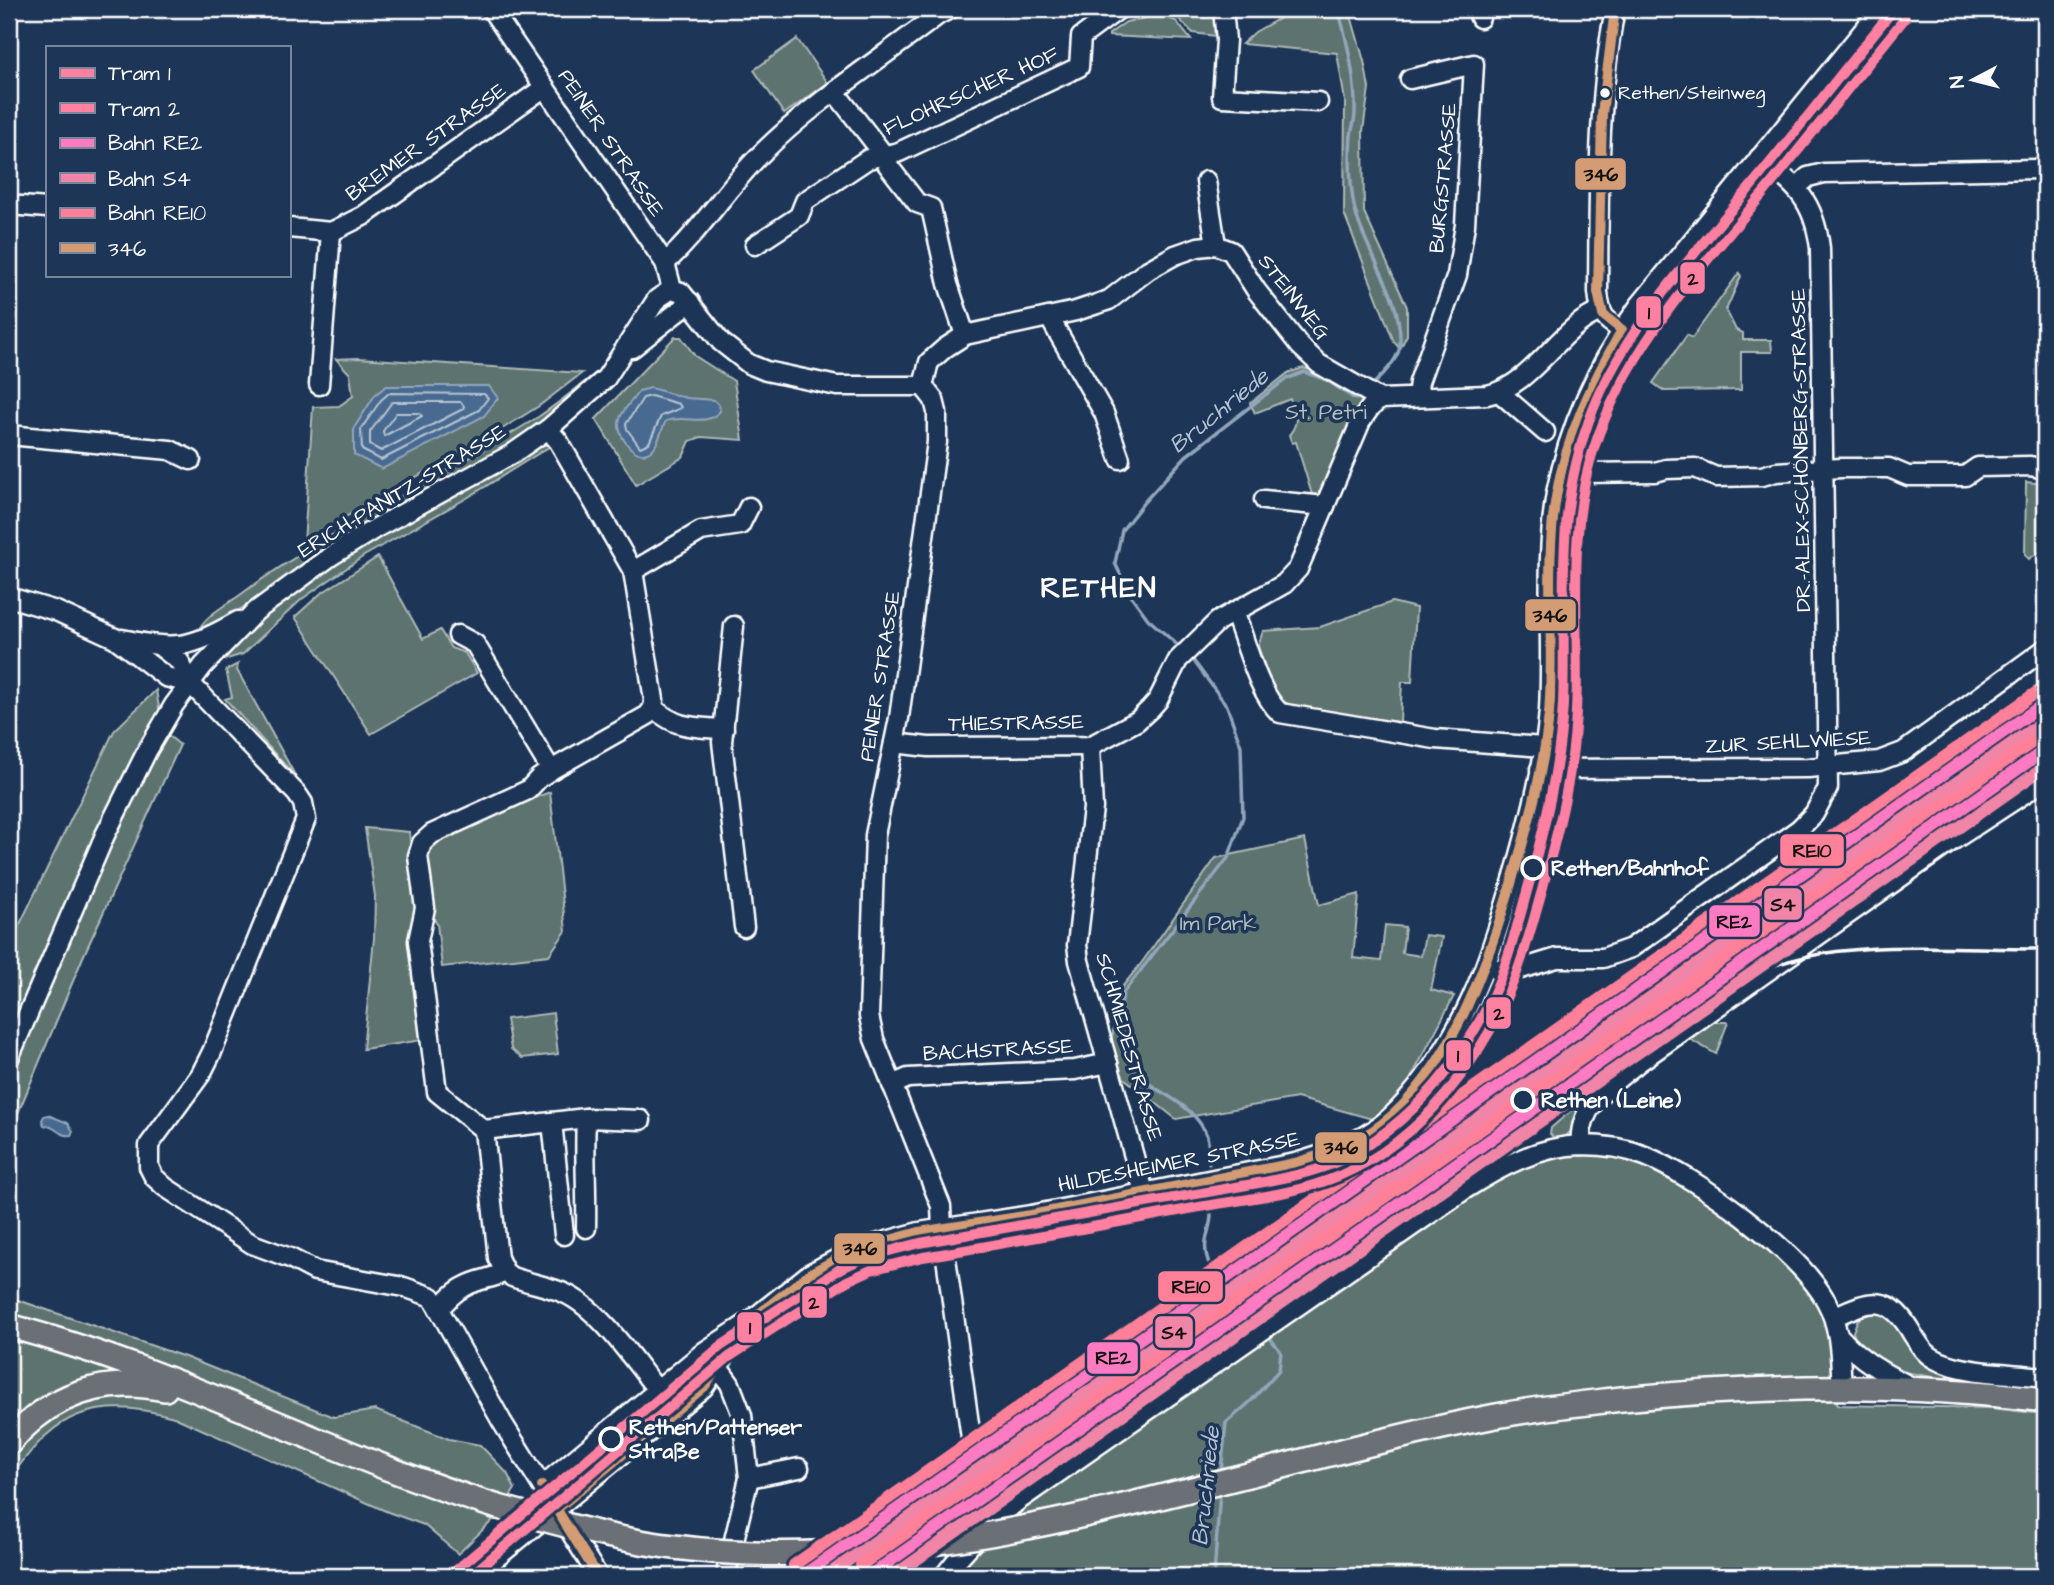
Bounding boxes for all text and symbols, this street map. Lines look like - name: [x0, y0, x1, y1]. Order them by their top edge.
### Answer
- street label: FLOHRSCHER HOF: [879, 39, 1064, 143]
- legend: [46, 46, 290, 276]
- north arrow: [1938, 46, 2008, 116]
- text: Tram 1: [108, 59, 171, 88]
- street label: PEINER STRASSE: [551, 63, 672, 223]
- text: N: [1943, 74, 1972, 89]
- street label: BREMER STRASSE: [340, 75, 513, 208]
- place label: Rethen/Steinweg: [1618, 80, 1766, 108]
- marker: Rethen/Steinweg: [1598, 86, 1612, 100]
- text: Tram 2: [108, 95, 180, 124]
- street label: BURGSTRASSE: [1422, 101, 1464, 254]
- text: Bahn RE2: [108, 129, 202, 158]
- line badge: 346: [1574, 157, 1627, 191]
- text: 346: [1583, 162, 1618, 189]
- text: Bahn S4: [108, 165, 191, 194]
- text: Bahn RE10: [108, 199, 206, 228]
- text: 346: [108, 235, 146, 264]
- street label: STEINWEG: [1251, 248, 1337, 347]
- line badge: 2: [1679, 261, 1706, 295]
- text: 2: [1687, 266, 1699, 293]
- street label: DR.-ALEX-SCHÖNBERG-STRASSE: [1784, 287, 1818, 612]
- line badge: 1: [1635, 295, 1662, 329]
- text: 1: [1648, 300, 1651, 327]
- water label: Bruchriede: [1162, 360, 1277, 461]
- park label: St. Petri: [1285, 398, 1367, 427]
- street label: ERICH-PANITZ-STRASSE: [292, 417, 512, 565]
- district label: RETHEN: [1040, 569, 1158, 608]
- street label: PEINER STRASSE: [852, 588, 908, 763]
- line badge: 346: [1524, 598, 1577, 632]
- text: 346: [1532, 603, 1567, 630]
- street label: THIESTRASSE: [948, 707, 1085, 739]
- street label: ZUR SEHLWIESE: [1704, 723, 1872, 761]
- line badge: RE10: [1779, 833, 1845, 867]
- text: RE10: [1792, 838, 1832, 865]
- place label: Rethen/Bahnhof: [1551, 854, 1709, 883]
- marker: Rethen/Bahnhof: [1521, 856, 1545, 880]
- line badge: S4: [1763, 887, 1803, 921]
- text: S4: [1769, 892, 1796, 919]
- line badge: RE2: [1708, 904, 1761, 938]
- park label: Im Park: [1180, 909, 1256, 938]
- text: RE2: [1716, 909, 1752, 936]
- street label: SCHMIEDESTRASSE: [1088, 950, 1170, 1145]
- line badge: 2: [1485, 996, 1512, 1030]
- text: 2: [1493, 1001, 1505, 1028]
- street label: BACHSTRASSE: [922, 1032, 1074, 1068]
- line badge: 1: [1445, 1039, 1472, 1072]
- text: 1: [1457, 1043, 1460, 1070]
- place label: Rethen (Leine): [1541, 1086, 1682, 1115]
- marker: Rethen (Leine): [1511, 1088, 1535, 1112]
- street label: HILDESHEIMER STRASSE: [1056, 1124, 1303, 1200]
- line badge: 346: [1314, 1131, 1368, 1164]
- text: 346: [1323, 1135, 1358, 1162]
- line badge: 346: [833, 1232, 886, 1265]
- text: 346: [842, 1236, 877, 1263]
- line badge: RE10: [1157, 1270, 1224, 1303]
- text: RE10: [1171, 1274, 1211, 1301]
- line badge: 2: [801, 1285, 828, 1319]
- text: 2: [808, 1290, 820, 1317]
- line badge: 1: [736, 1311, 763, 1344]
- text: 1: [749, 1315, 752, 1342]
- line badge: S4: [1154, 1315, 1194, 1349]
- text: S4: [1160, 1320, 1187, 1347]
- line badge: RE2: [1086, 1341, 1139, 1375]
- text: RE2: [1095, 1345, 1131, 1372]
- place label: Rethen/Pattenser Straße: [628, 1413, 802, 1466]
- water label: Bruchriede: [1184, 1423, 1228, 1547]
- marker: Rethen/Pattenser Straße: [599, 1427, 623, 1451]

